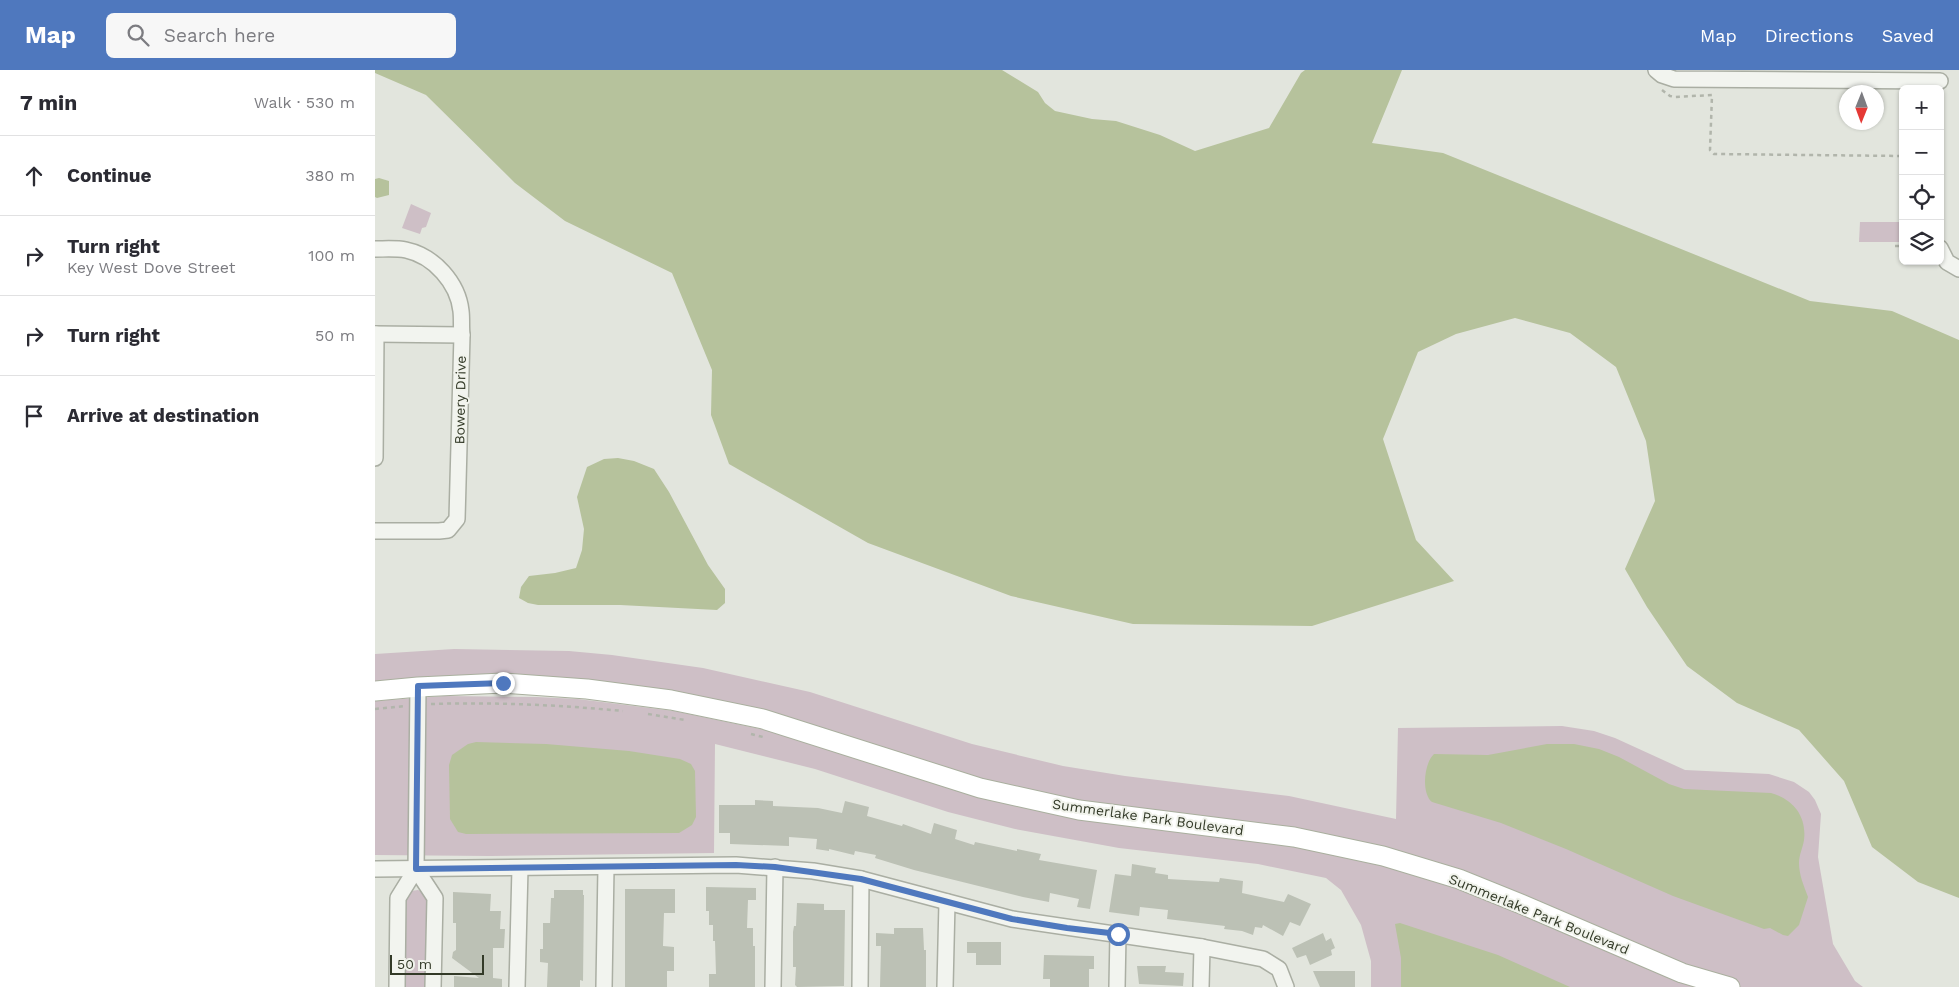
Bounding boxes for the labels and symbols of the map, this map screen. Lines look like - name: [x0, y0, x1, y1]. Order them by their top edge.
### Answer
- north arrow: [1839, 85, 1884, 130]
- street label: Bowery Drive: [451, 355, 469, 445]
- route end: [492, 672, 515, 695]
- street label: Summerlake Park Boulevard: [1051, 796, 1245, 838]
- street label: Summerlake Park Boulevard: [1447, 870, 1631, 958]
- route start: [1107, 923, 1130, 946]
- scale bar: [390, 952, 484, 975]

